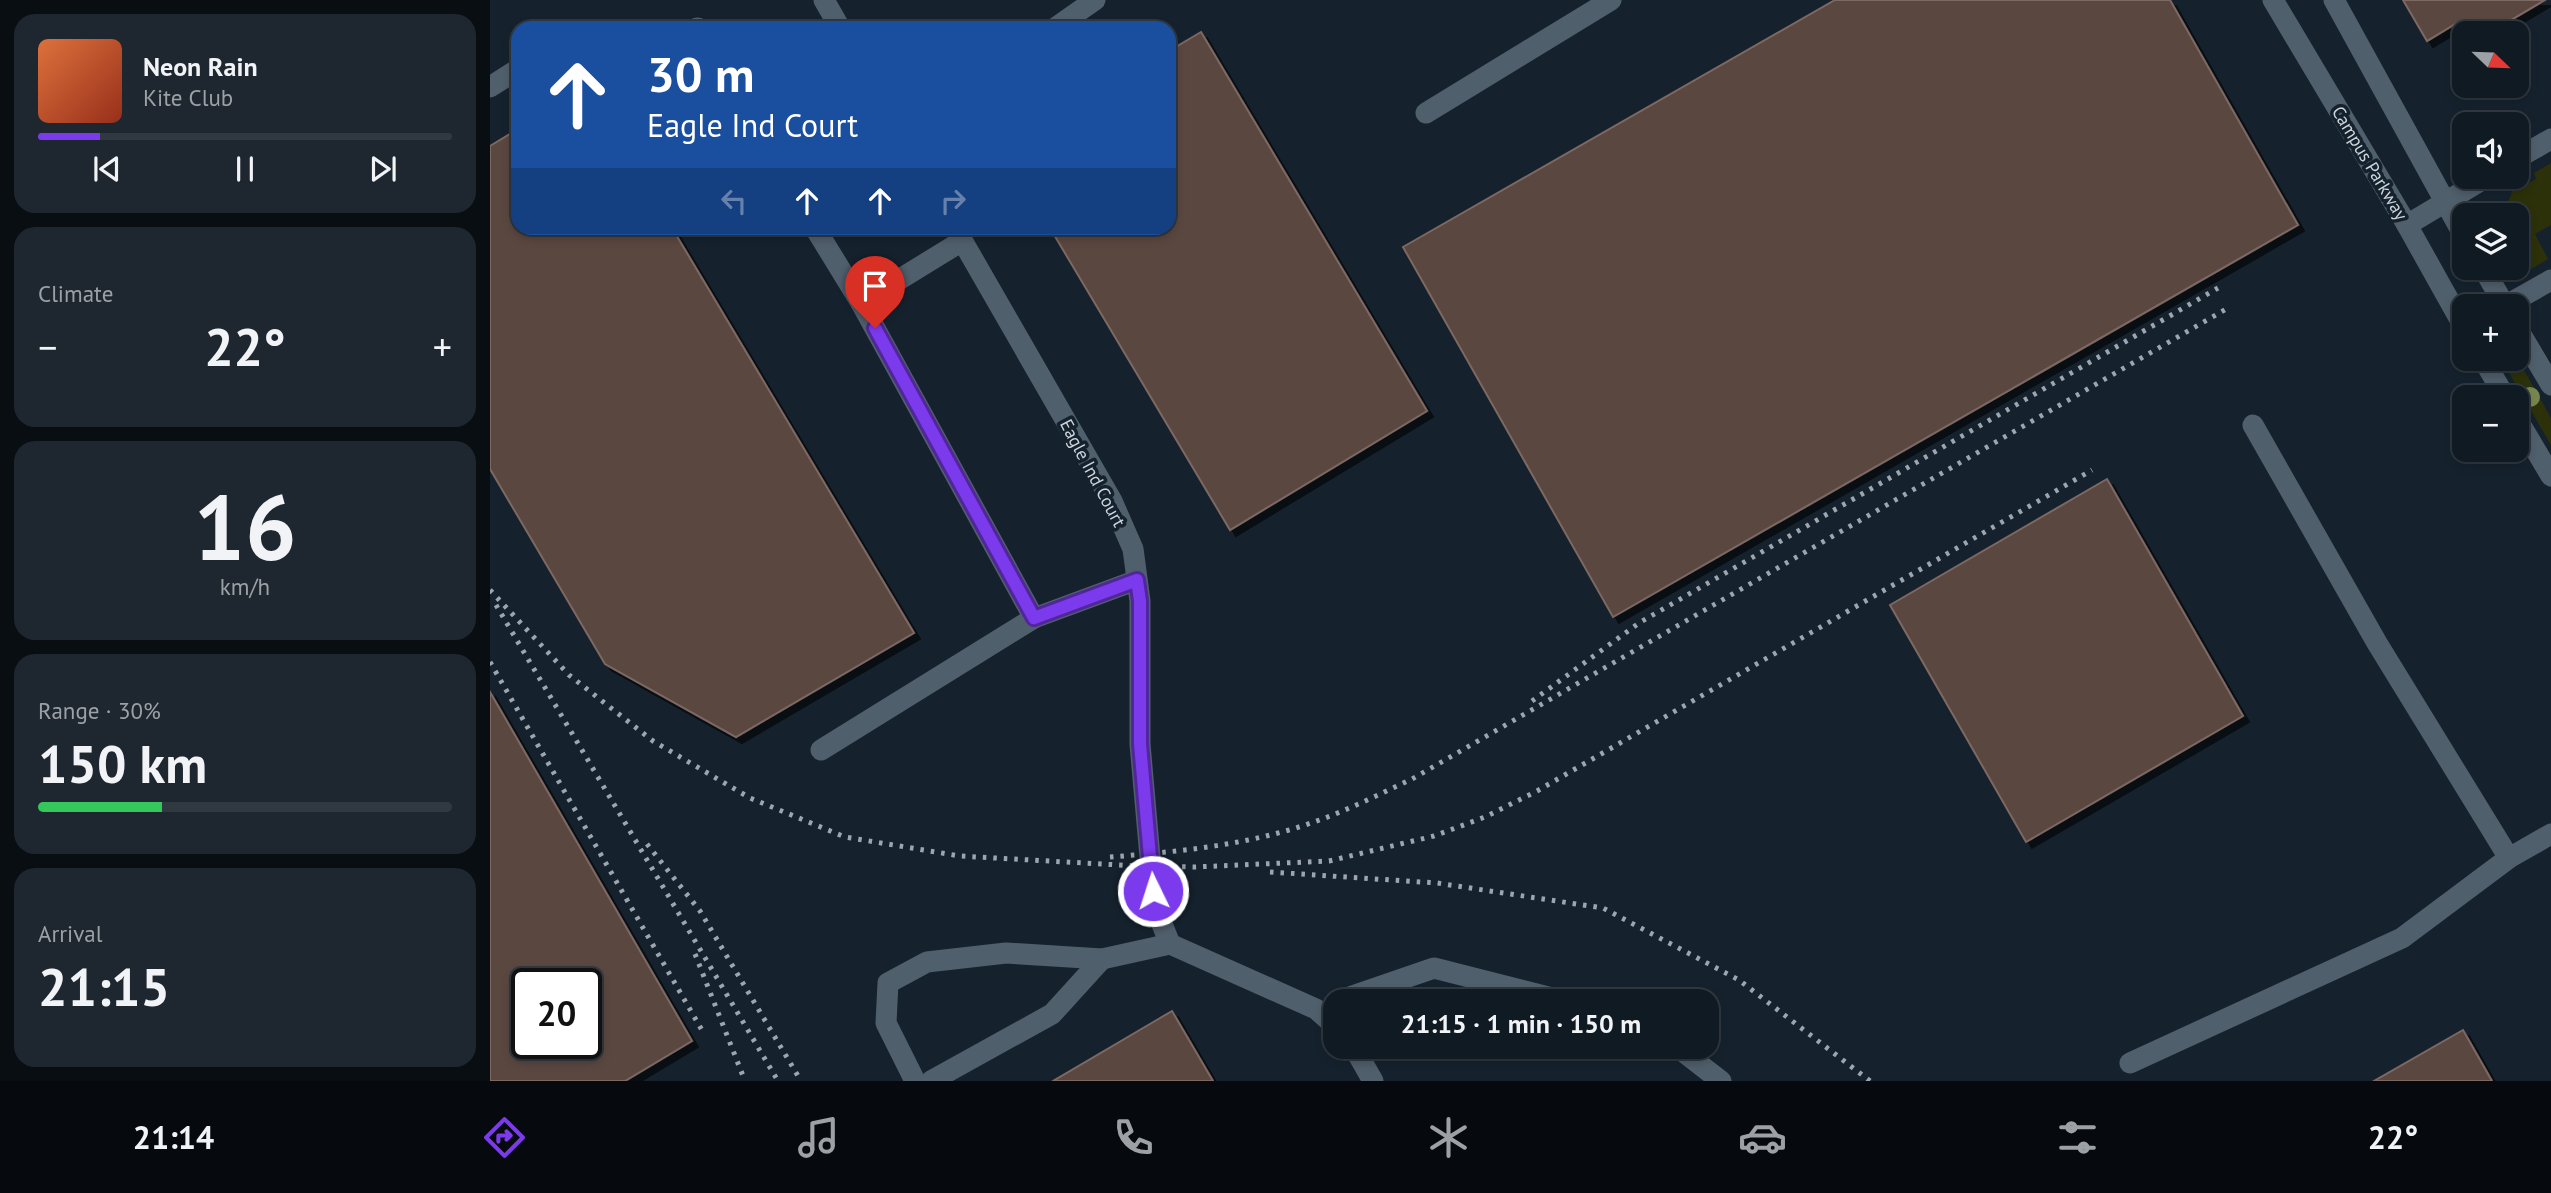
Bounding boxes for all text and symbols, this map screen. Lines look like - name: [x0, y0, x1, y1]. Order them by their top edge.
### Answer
- north arrow: [2452, 21, 2529, 98]
- map controls: [2452, 21, 2529, 462]
- text: 30 m: [647, 42, 754, 106]
- icon: ahead: [532, 49, 623, 140]
- text: Neon Rain: [143, 50, 258, 83]
- text: Kite Club: [143, 83, 233, 112]
- street label: Campus Parkway: [2327, 102, 2413, 225]
- text: Eagle Ind Court: [647, 104, 858, 146]
- button: sound: [2452, 112, 2529, 189]
- icon: previous: [88, 150, 126, 188]
- icon: pause: [226, 150, 264, 188]
- icon: next: [364, 150, 402, 188]
- icon: left: [715, 182, 753, 220]
- icon: ahead: [788, 182, 826, 220]
- icon: ahead: [861, 182, 899, 220]
- icon: right: [934, 182, 972, 220]
- button: layers: [2452, 203, 2529, 280]
- pin: [845, 256, 905, 328]
- icon: arrive: [856, 267, 894, 305]
- text: Climate: [38, 279, 113, 308]
- button: +: [2452, 294, 2529, 371]
- text: 22°: [204, 313, 286, 380]
- text: −: [38, 322, 57, 371]
- text: +: [433, 322, 452, 371]
- button: −: [2452, 385, 2529, 462]
- street label: Eagle Ind Court: [1055, 415, 1131, 531]
- text: 16: [193, 467, 297, 585]
- text: km/h: [220, 572, 270, 601]
- text: Range · 30%: [38, 696, 161, 725]
- text: 150 km: [38, 730, 207, 797]
- position arrow: [1116, 854, 1190, 928]
- text: Arrival: [38, 919, 102, 948]
- text: 21:15: [38, 953, 170, 1020]
- speed limit sign: 20: [511, 968, 602, 1059]
- text: 21:15 · 1 min · 150 m: [1401, 1007, 1641, 1040]
- icon: directions: [480, 1113, 529, 1162]
- icon: music: [794, 1113, 843, 1162]
- icon: phone: [1109, 1113, 1158, 1162]
- icon: climate: [1424, 1113, 1473, 1162]
- icon: car: [1738, 1113, 1787, 1162]
- icon: filters: [2053, 1113, 2102, 1162]
- text: 21:14: [133, 1116, 214, 1158]
- text: 22°: [2368, 1116, 2418, 1158]

